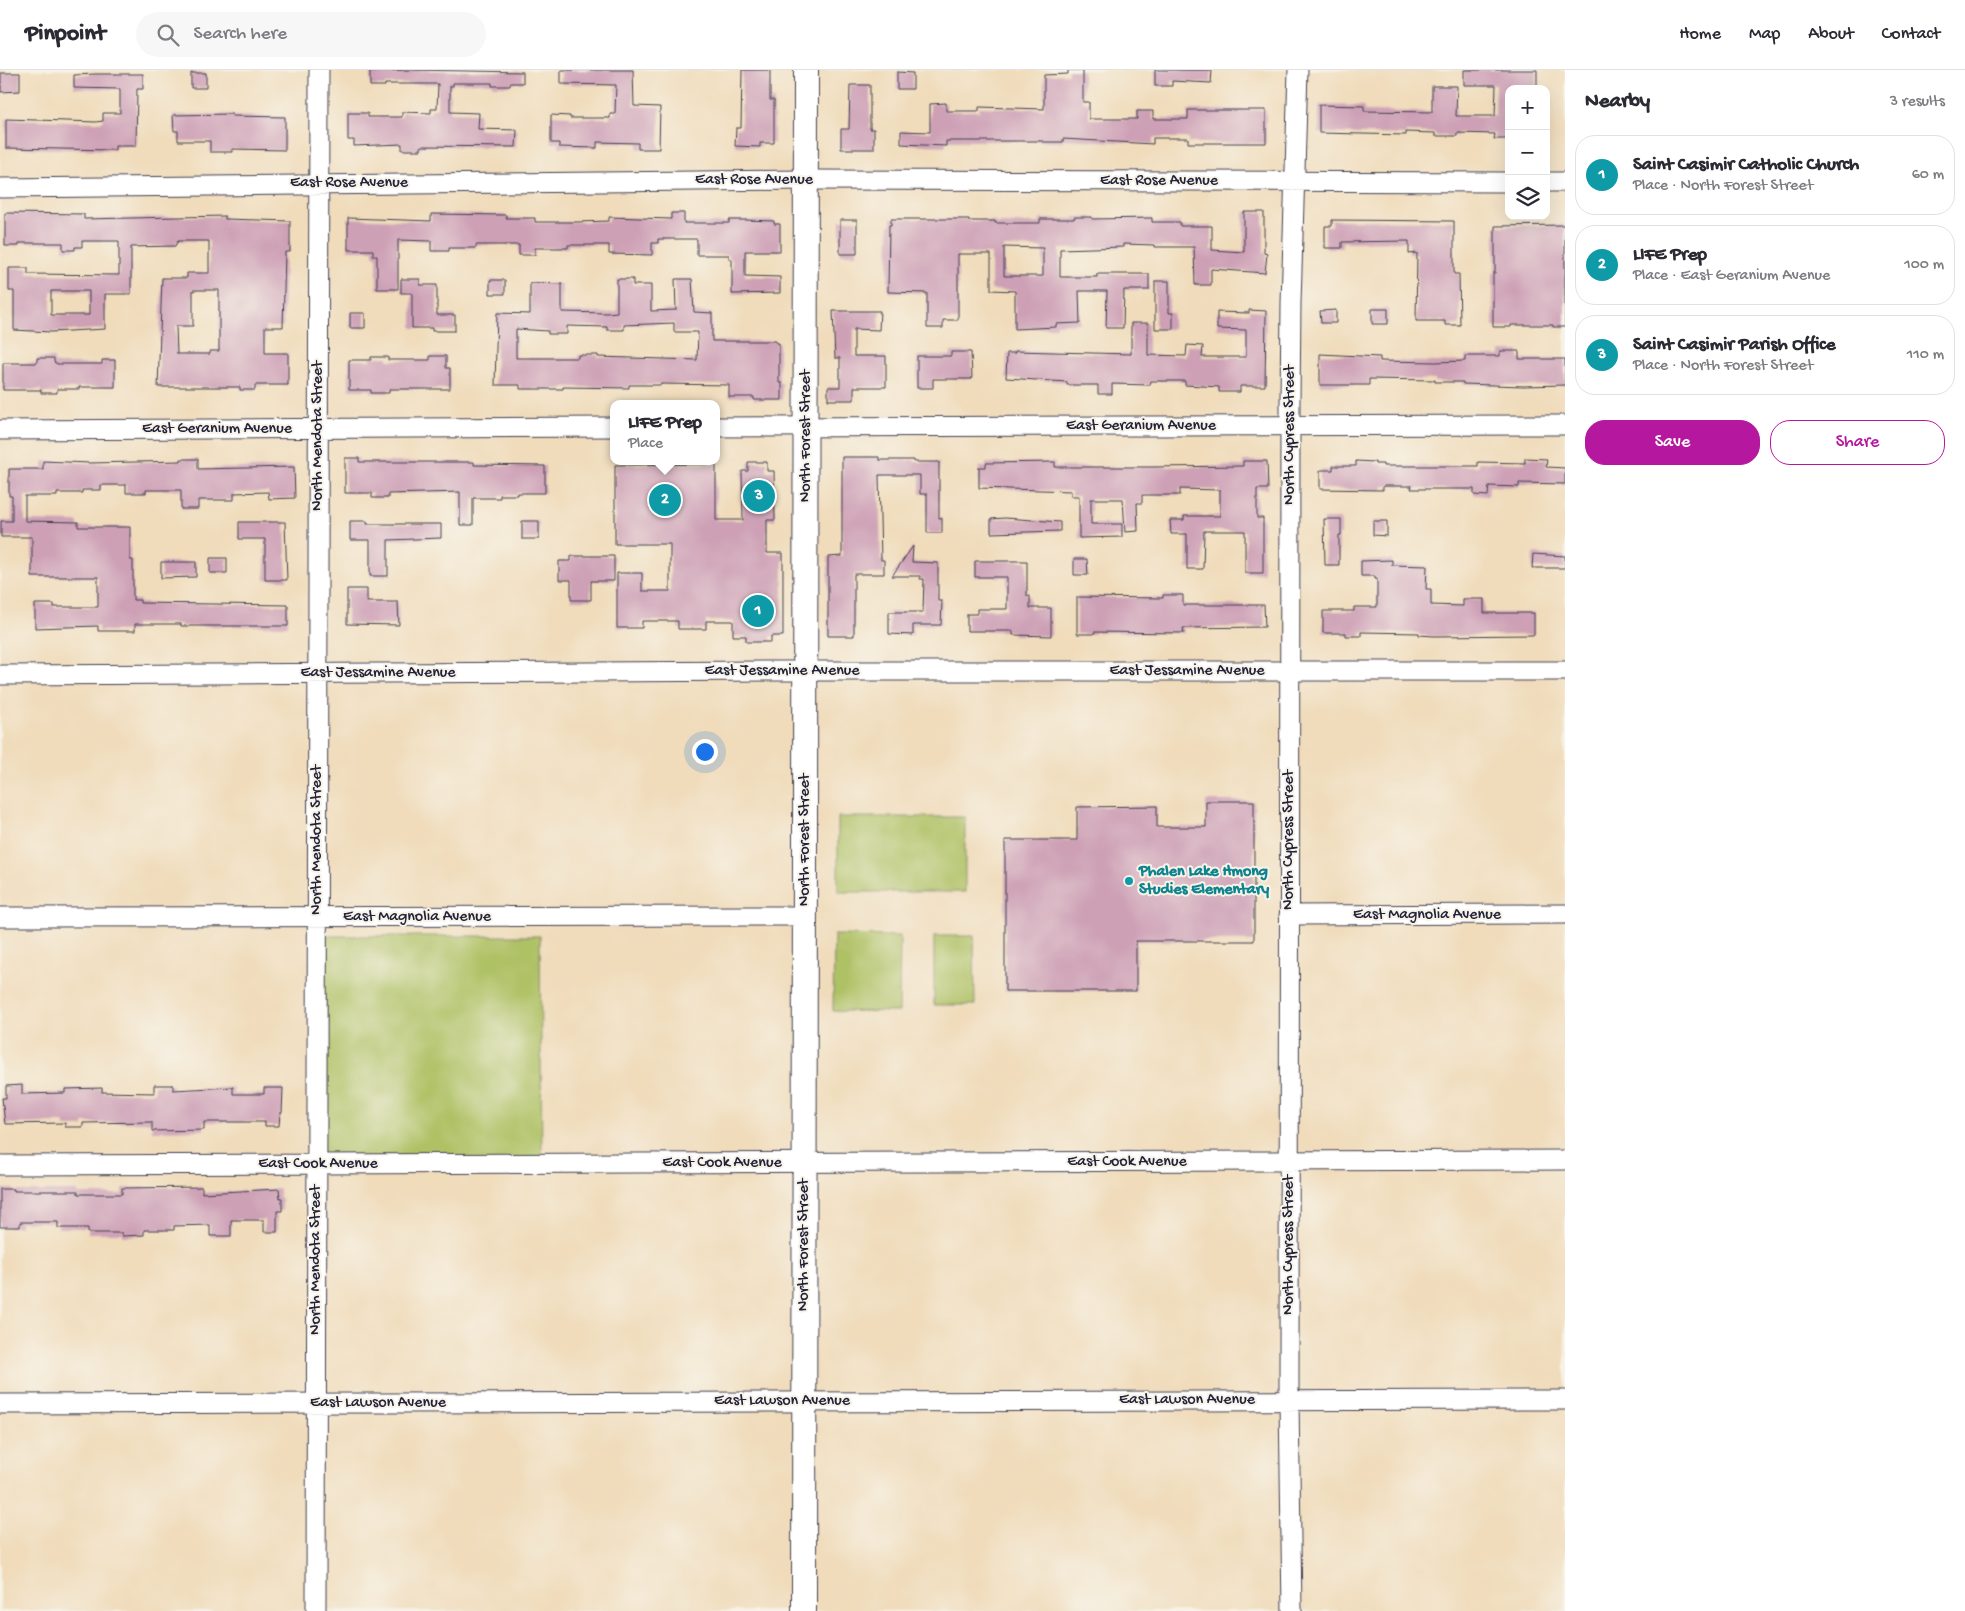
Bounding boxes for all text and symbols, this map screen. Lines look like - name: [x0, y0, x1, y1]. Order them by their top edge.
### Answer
- search box: [136, 12, 486, 57]
- text: Pinpoint: [25, 20, 106, 49]
- icon: search: [154, 21, 182, 49]
- text: Search here: [194, 23, 287, 46]
- text: Home: [1679, 24, 1721, 45]
- text: Map: [1749, 24, 1780, 45]
- text: About: [1808, 24, 1854, 45]
- text: Contact: [1882, 24, 1940, 45]
- map controls: [1505, 85, 1550, 220]
- button: +: [1505, 85, 1550, 130]
- text: Nearby: [1585, 90, 1650, 115]
- text: 3 results: [1890, 93, 1945, 112]
- button: −: [1505, 130, 1550, 175]
- text: Saint Casimir Catholic Church: [1633, 154, 1859, 177]
- text: 1: [1599, 166, 1605, 185]
- text: 60 m: [1912, 166, 1944, 185]
- street label: East Rose Avenue: [695, 171, 814, 190]
- street label: East Rose Avenue: [1100, 172, 1219, 191]
- street label: East Rose Avenue: [290, 174, 409, 193]
- button: layers: [1505, 175, 1550, 220]
- text: Place · North Forest Street: [1633, 177, 1813, 196]
- text: LIFE Prep: [1633, 244, 1707, 267]
- text: 2: [1598, 256, 1606, 275]
- text: 100 m: [1904, 256, 1944, 275]
- text: Place · East Geranium Avenue: [1633, 267, 1830, 286]
- text: Saint Casimir Parish Office: [1633, 334, 1836, 357]
- text: 3: [1598, 346, 1606, 365]
- text: 110 m: [1907, 346, 1944, 365]
- text: Place · North Forest Street: [1633, 357, 1813, 376]
- street label: North Mendota Street: [309, 360, 328, 511]
- street label: North Cypress Street: [1281, 364, 1300, 505]
- street label: North Forest Street: [797, 368, 816, 502]
- popup: [610, 400, 720, 465]
- text: LIFE Prep: [628, 412, 702, 435]
- street label: East Geranium Avenue: [1066, 417, 1217, 436]
- street label: East Geranium Avenue: [142, 420, 293, 439]
- button: Save: [1585, 420, 1760, 465]
- button: Share: [1770, 420, 1945, 465]
- text: Place: [628, 435, 663, 454]
- pin: 3: [743, 477, 775, 515]
- pin: 2: [649, 481, 681, 519]
- pin: 1: [742, 592, 774, 630]
- street label: East Jessamine Avenue: [704, 662, 860, 681]
- street label: East Jessamine Avenue: [1109, 662, 1265, 681]
- street label: East Jessamine Avenue: [300, 664, 456, 683]
- your location: [692, 739, 718, 765]
- street label: North Mendota Street: [308, 764, 327, 915]
- street label: North Cypress Street: [1280, 769, 1299, 910]
- street label: North Forest Street: [796, 772, 815, 906]
- place label: Phalen Lake Hmong Studies Elementary: [1138, 863, 1269, 900]
- marker: Phalen Lake Hmong Studies Elementary: [1123, 875, 1135, 887]
- street label: East Magnolia Avenue: [1353, 906, 1502, 925]
- street label: East Magnolia Avenue: [343, 908, 492, 927]
- street label: East Cook Avenue: [1067, 1153, 1187, 1172]
- street label: East Cook Avenue: [662, 1154, 782, 1173]
- street label: East Cook Avenue: [258, 1155, 378, 1174]
- street label: North Cypress Street: [1280, 1174, 1299, 1315]
- street label: North Forest Street: [795, 1177, 814, 1311]
- street label: North Mendota Street: [307, 1184, 326, 1335]
- street label: East Lawson Avenue: [1119, 1391, 1256, 1410]
- street label: East Lawson Avenue: [714, 1392, 851, 1411]
- street label: East Lawson Avenue: [310, 1394, 447, 1413]

